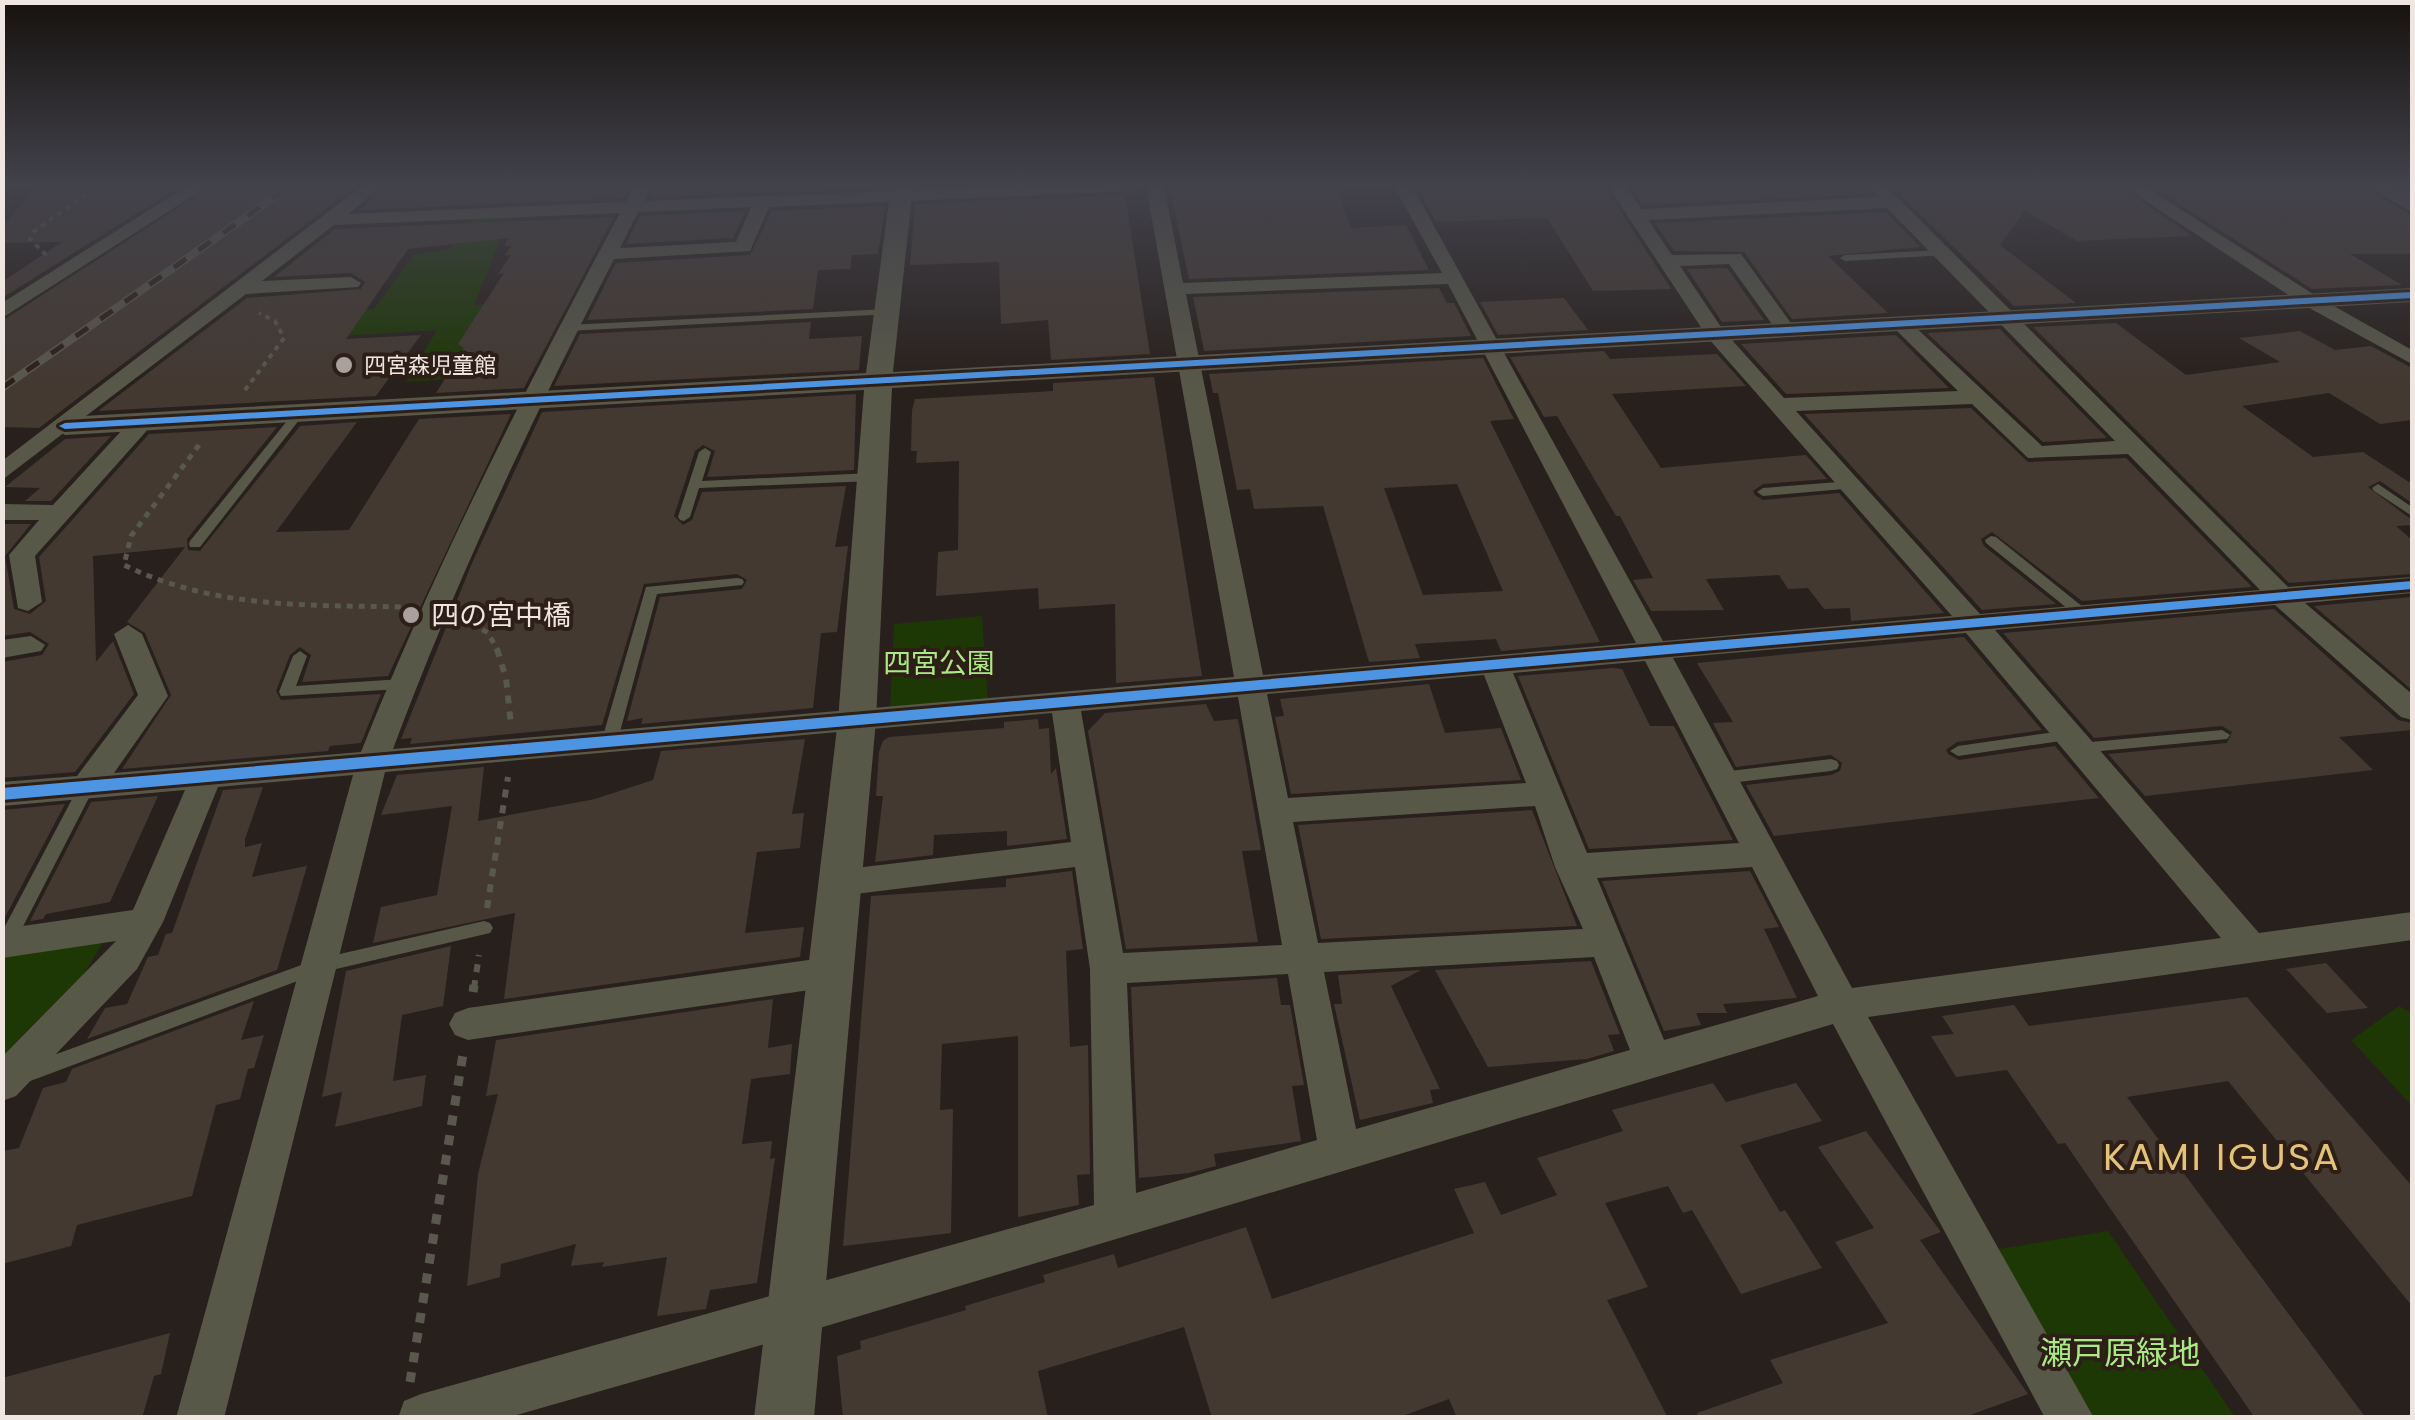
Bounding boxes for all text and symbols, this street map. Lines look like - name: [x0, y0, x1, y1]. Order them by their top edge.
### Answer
- place label: 四宮森児童館: [364, 350, 496, 381]
- marker: 四宮森児童館: [333, 354, 355, 376]
- place label: 四の宮中橋: [431, 596, 571, 635]
- marker: 四の宮中橋: [400, 604, 422, 626]
- park label: 四宮公園: [883, 644, 995, 683]
- district label: KAMI IGUSA: [2103, 1130, 2341, 1183]
- park label: 瀬戸原緑地: [2040, 1330, 2200, 1375]

